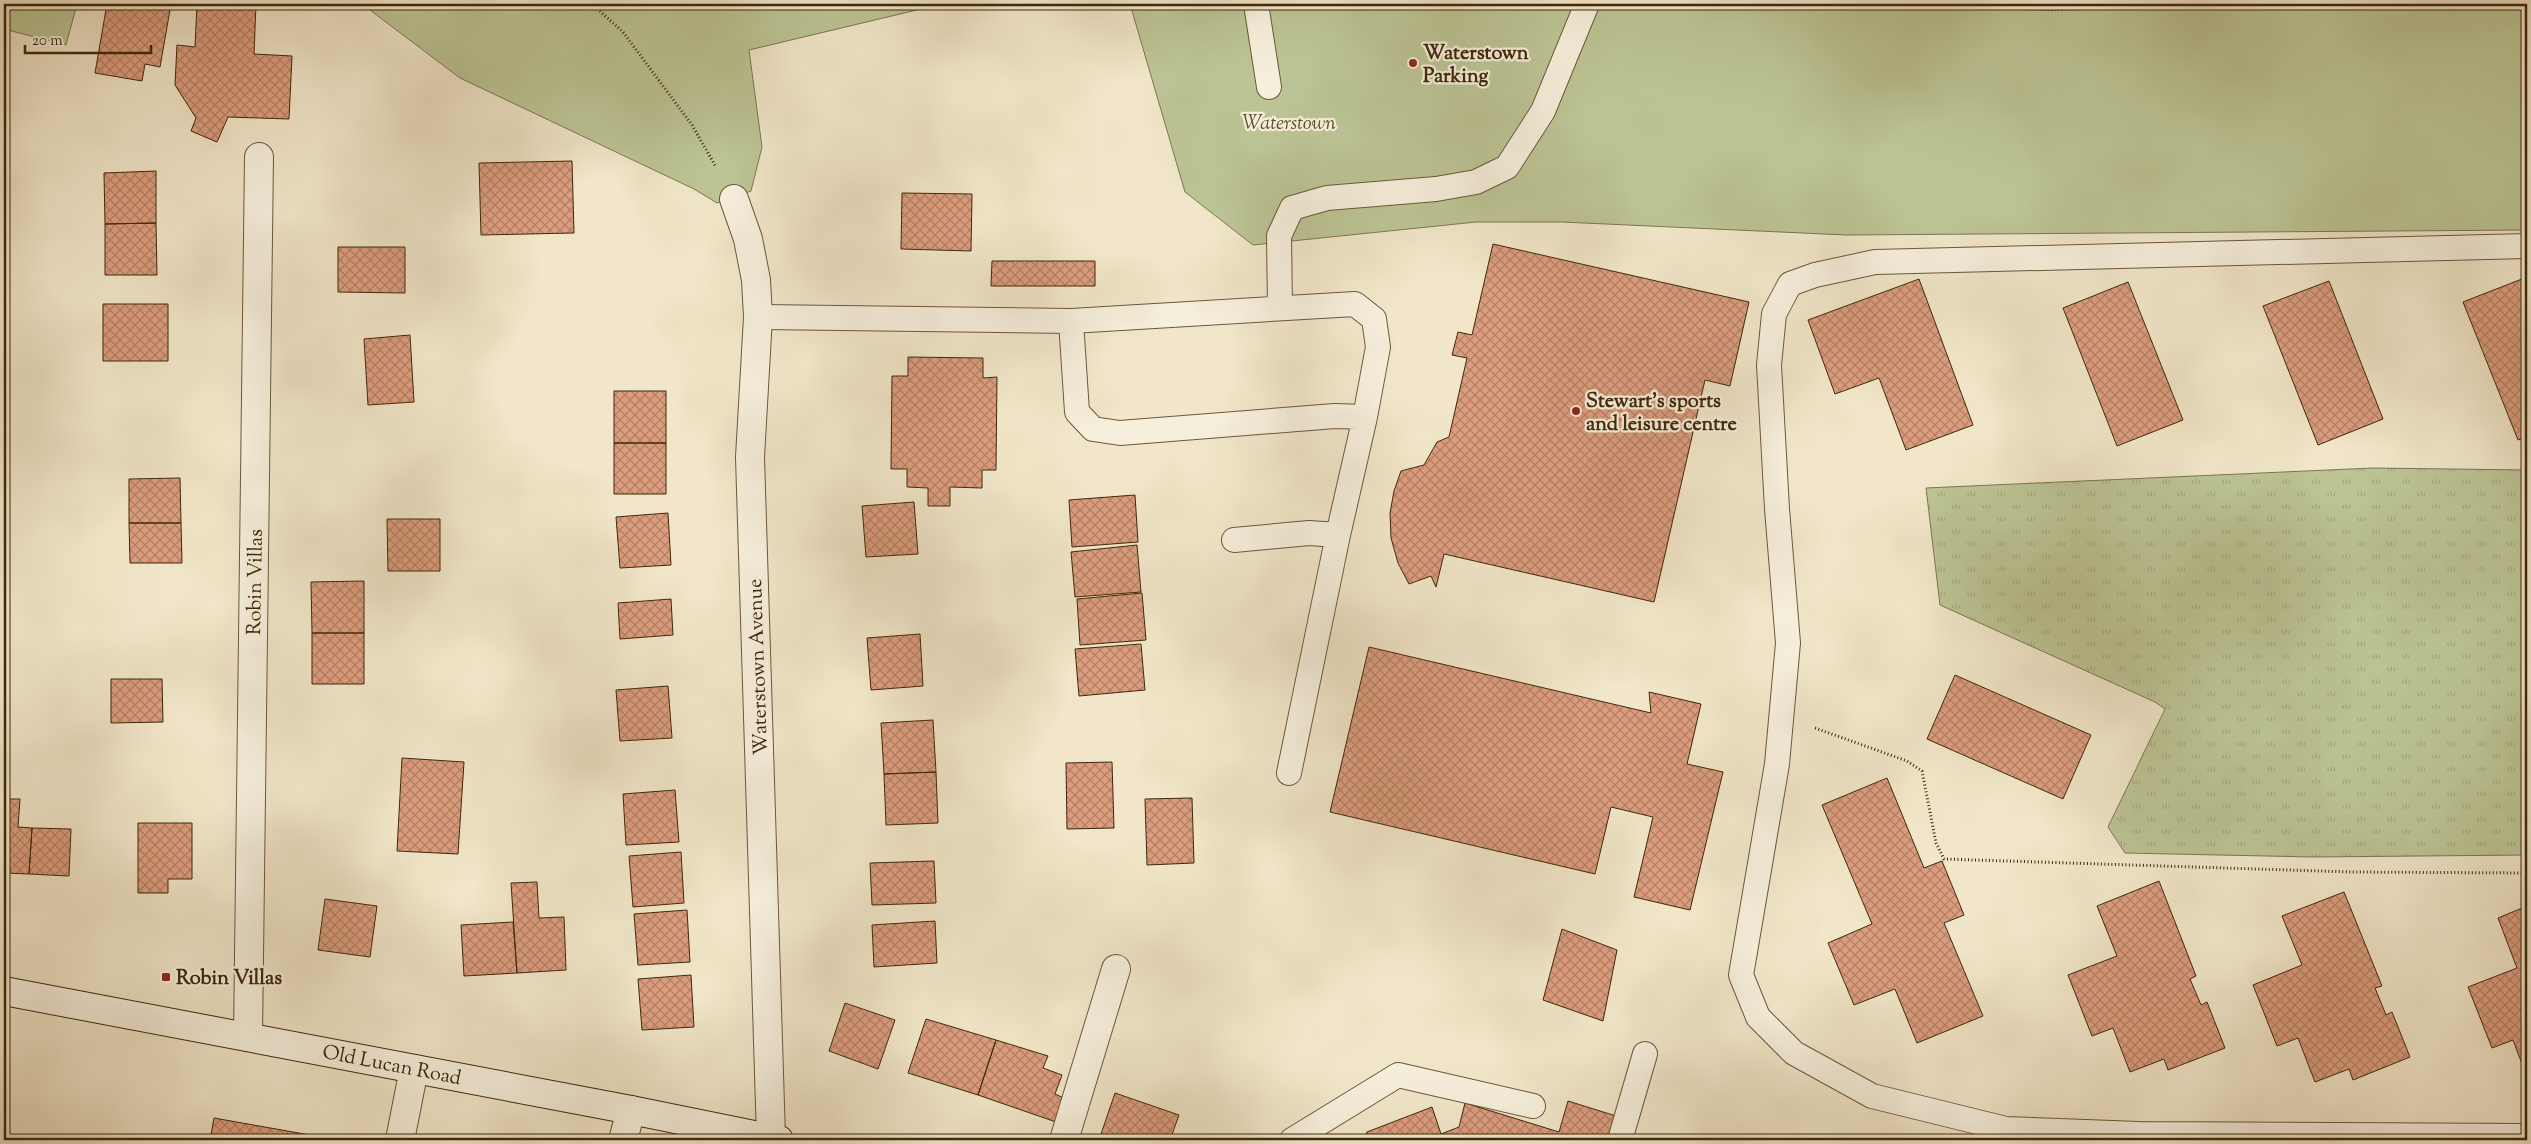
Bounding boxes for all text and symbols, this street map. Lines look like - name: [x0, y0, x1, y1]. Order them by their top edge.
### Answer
- scale bar: [25, 22, 151, 54]
- text: 20 m: [32, 31, 63, 52]
- place label: Waterstown Parking: [1423, 40, 1529, 92]
- marker: Waterstown Parking: [1407, 57, 1419, 69]
- park label: Waterstown: [1242, 110, 1336, 139]
- place label: Stewart's sports and leisure centre: [1586, 388, 1737, 440]
- marker: Stewart's sports and leisure centre: [1570, 405, 1582, 417]
- street label: Robin Villas: [241, 529, 272, 635]
- street label: Waterstown Avenue: [742, 578, 777, 756]
- place label: Robin Villas: [176, 965, 282, 994]
- marker: Robin Villas: [160, 971, 172, 983]
- street label: Old Lucan Road: [320, 1039, 463, 1094]

